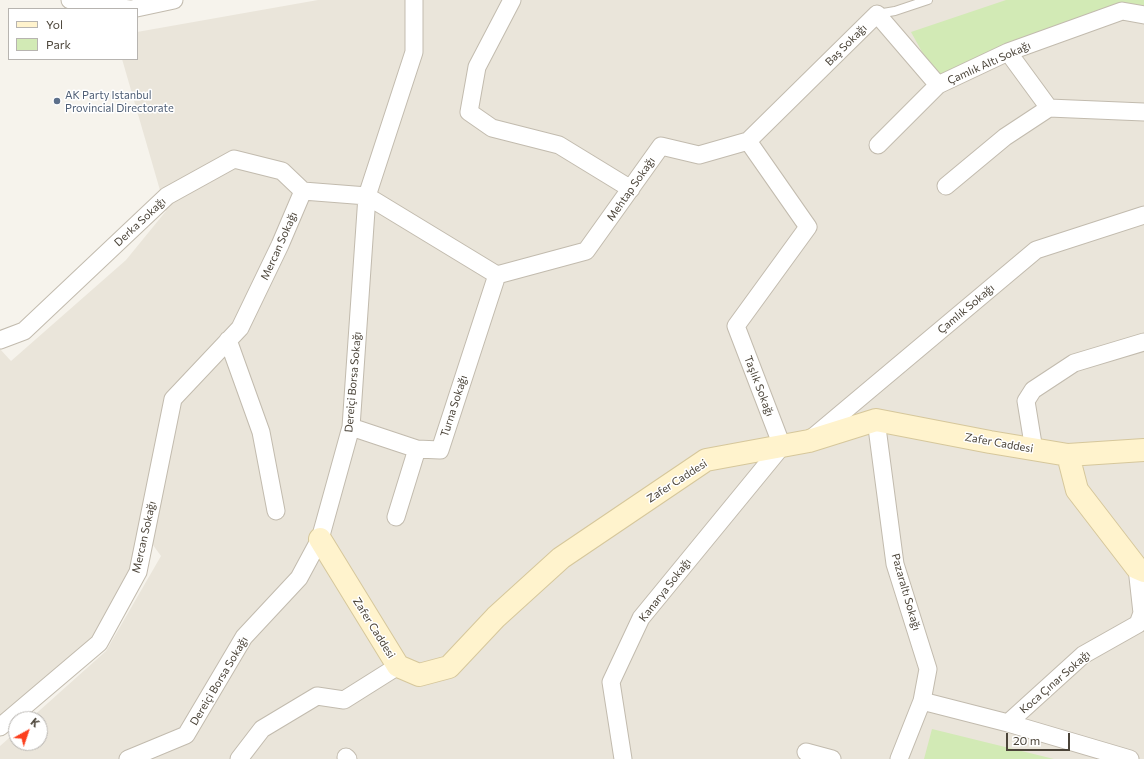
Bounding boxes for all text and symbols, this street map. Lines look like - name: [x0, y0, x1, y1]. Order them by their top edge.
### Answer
- legend: [8, 8, 138, 60]
- text: Yol: [46, 17, 63, 31]
- street label: Baş Sokağı: [822, 21, 870, 69]
- text: Park: [46, 37, 71, 51]
- street label: Çamlık Altı Sokağı: [945, 39, 1033, 87]
- place label: AK Party Istanbul Provincial Directorate: [65, 88, 174, 114]
- marker: AK Party Istanbul Provincial Directorate: [52, 96, 62, 106]
- street label: Mehtap Sokağı: [604, 154, 658, 224]
- street label: Derka Sokağı: [111, 195, 169, 249]
- street label: Mercan Sokağı: [258, 210, 300, 282]
- street label: Çamlık Sokağı: [935, 281, 997, 337]
- street label: Dereiçi Borsa Sokağı: [342, 331, 364, 433]
- street label: Taşlık Sokağı: [741, 354, 777, 418]
- street label: Turna Sokağı: [438, 373, 470, 439]
- street label: Zafer Caddesi: [964, 430, 1034, 456]
- street label: Zafer Caddesi: [644, 457, 710, 505]
- street label: Mercan Sokağı: [129, 500, 159, 574]
- street label: Pazaraltı Sokağı: [889, 552, 923, 632]
- street label: Kanarya Sokağı: [636, 556, 694, 624]
- street label: Zafer Caddesi: [350, 595, 398, 661]
- street label: Dereiçi Borsa Sokağı: [187, 634, 251, 728]
- street label: Koca Çınar Sokağı: [1017, 648, 1093, 716]
- north arrow: [8, 711, 48, 751]
- text: K: [28, 715, 43, 730]
- scale bar: [1008, 725, 1072, 751]
- text: 20 m: [1013, 733, 1040, 747]

